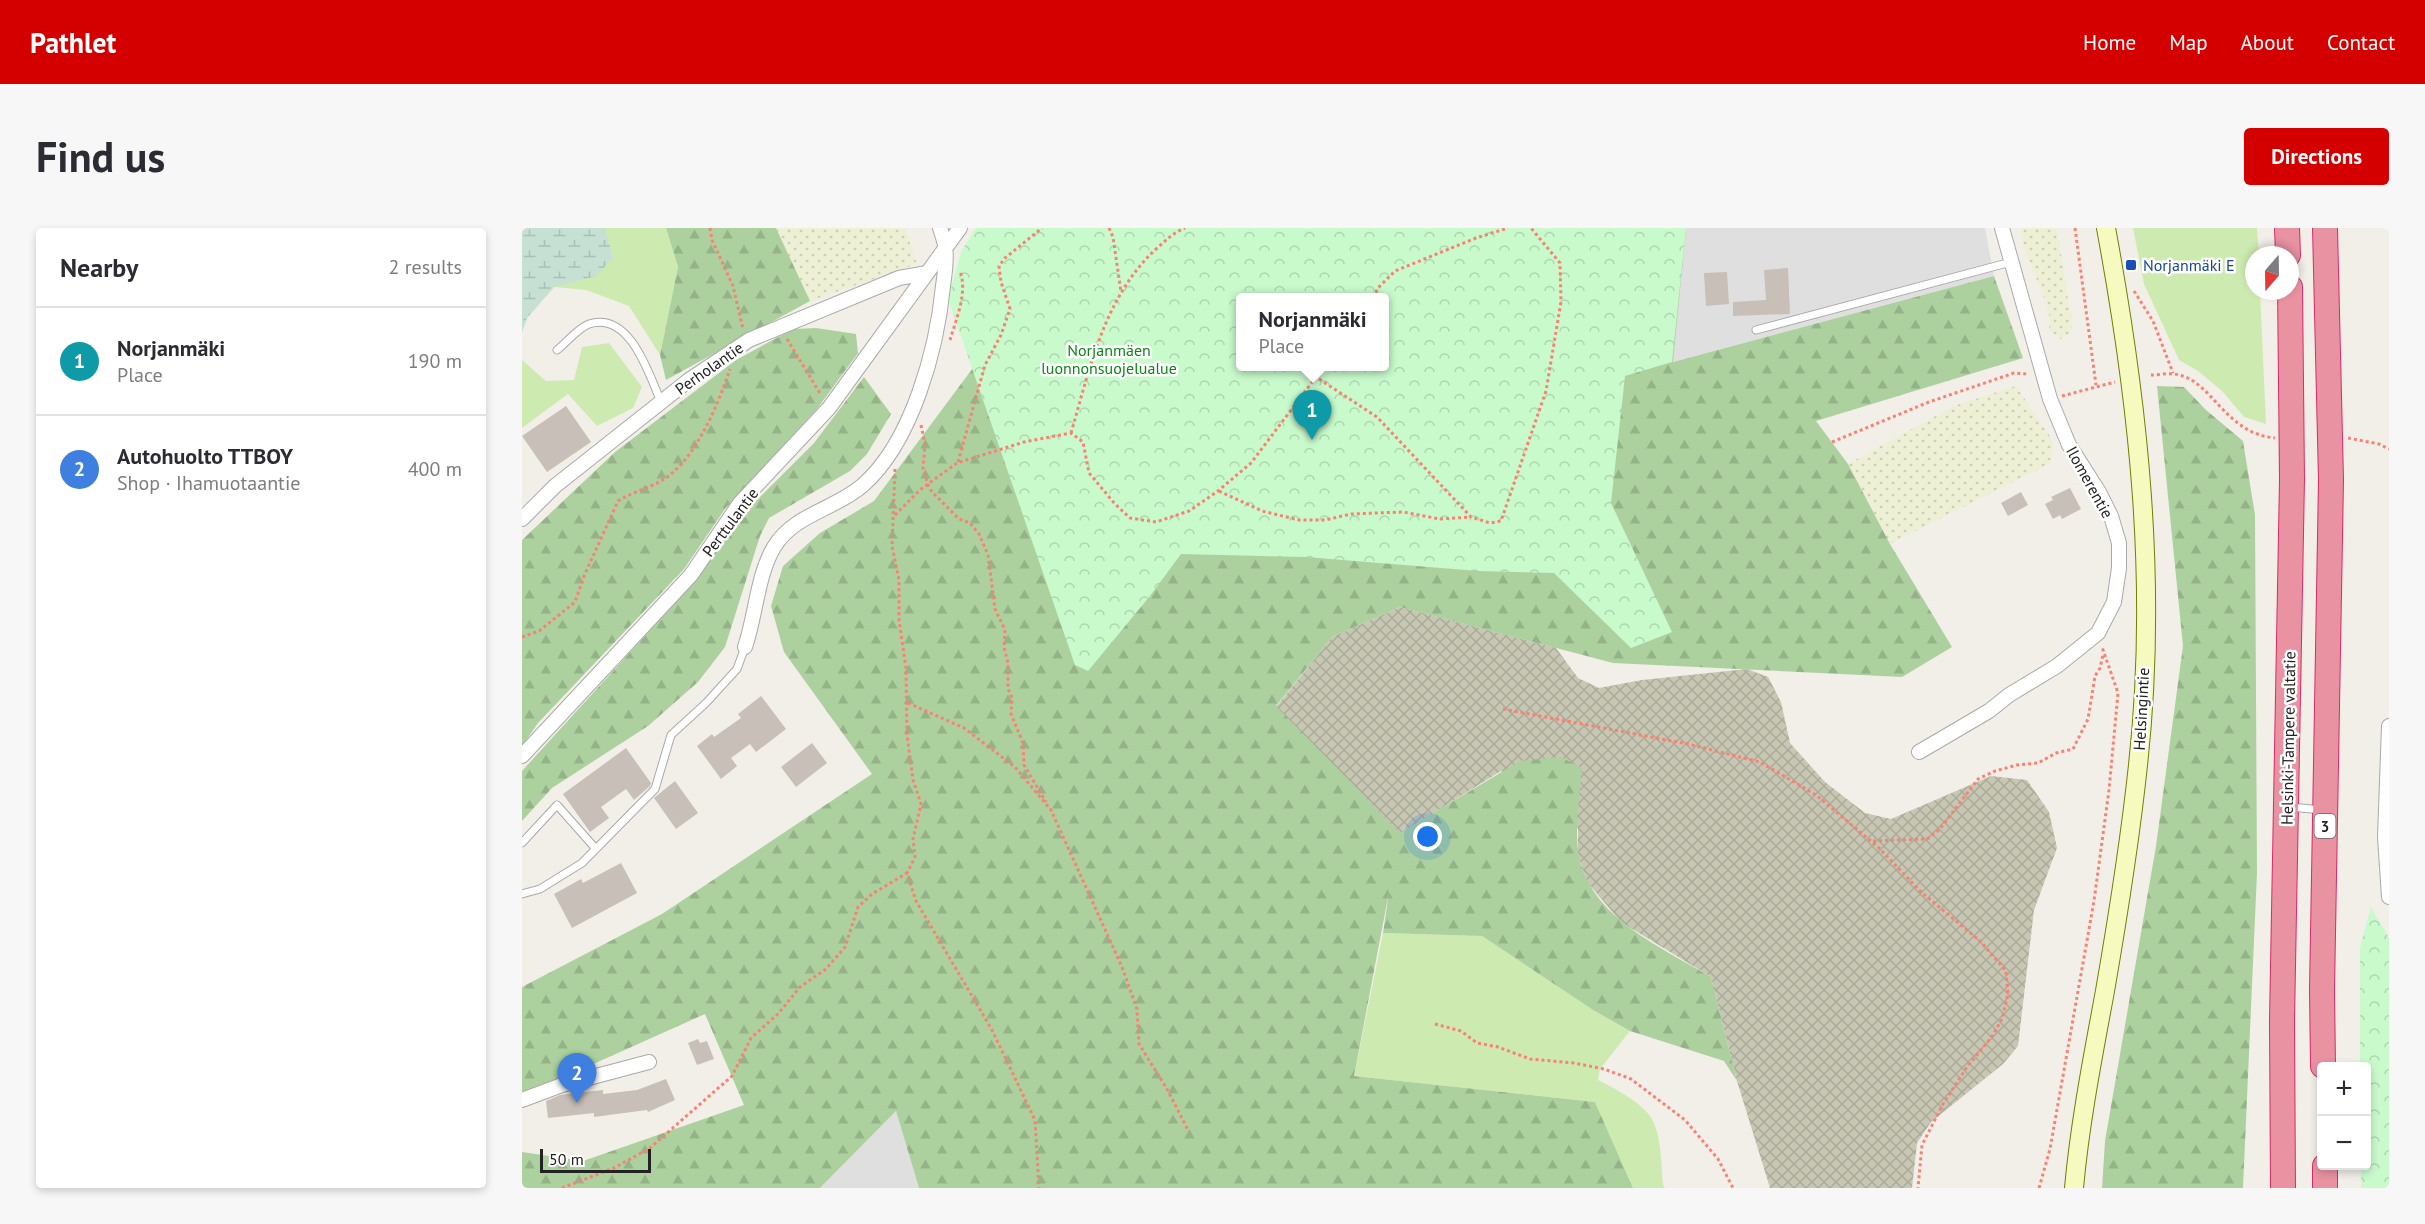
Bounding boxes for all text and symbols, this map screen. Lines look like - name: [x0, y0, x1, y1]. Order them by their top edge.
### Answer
- text: Pathlet: [30, 24, 116, 61]
- text: Home: [2083, 29, 2136, 56]
- text: Map: [2169, 29, 2208, 56]
- text: About: [2241, 29, 2294, 56]
- text: Contact: [2327, 29, 2395, 56]
- button: Directions: [2244, 128, 2389, 185]
- text: Find us: [36, 129, 165, 184]
- north arrow: [2245, 246, 2299, 300]
- text: Nearby: [60, 251, 138, 284]
- text: 2 results: [389, 254, 462, 280]
- place label: Norjanmäki E: [2143, 255, 2234, 275]
- marker: Norjanmäki E: [2124, 258, 2138, 272]
- popup: [1236, 293, 1389, 371]
- text: Norjanmäki: [1258, 305, 1367, 333]
- text: Place: [1258, 333, 1304, 359]
- text: Norjanmäki: [117, 334, 225, 362]
- street label: Perholantie: [671, 337, 747, 399]
- park label: Norjanmäen luonnonsuojelualue: [1041, 340, 1177, 378]
- text: 1: [74, 348, 85, 374]
- text: 190 m: [408, 348, 462, 374]
- text: Place: [117, 362, 163, 388]
- pin: 1: [1292, 390, 1332, 440]
- text: Autohuolto TTBOY: [117, 442, 293, 470]
- street label: Ilomerentie: [2062, 443, 2118, 521]
- text: 2: [74, 456, 85, 482]
- text: 400 m: [408, 456, 462, 482]
- text: Shop · Ihamuotaantie: [117, 470, 300, 496]
- street label: Perttulantie: [698, 484, 762, 560]
- street label: Helsinki-Tampere valtatie: [2276, 651, 2300, 825]
- street label: Helsingintie: [2129, 667, 2153, 751]
- road number: 3: [2314, 814, 2336, 838]
- your location: [1413, 822, 1442, 851]
- pin: 2: [558, 1054, 596, 1103]
- map controls: [2317, 1062, 2371, 1170]
- button: +: [2317, 1062, 2371, 1116]
- button: −: [2317, 1116, 2371, 1170]
- scale bar: [540, 1146, 651, 1174]
- text: 50 m: [549, 1149, 584, 1169]

